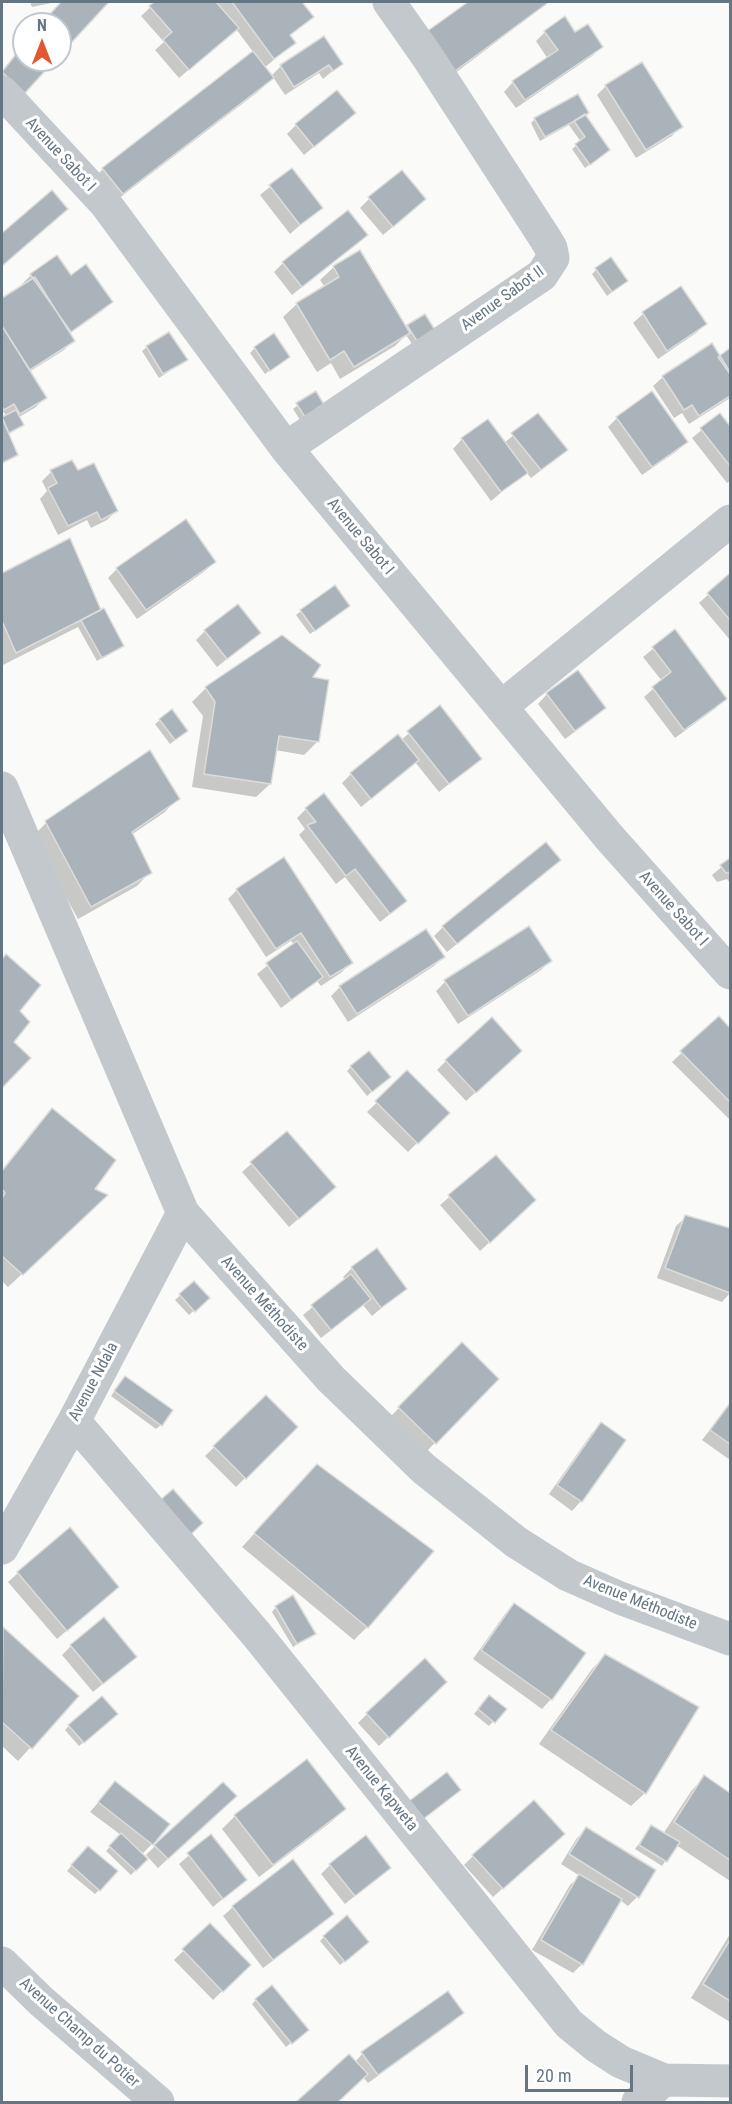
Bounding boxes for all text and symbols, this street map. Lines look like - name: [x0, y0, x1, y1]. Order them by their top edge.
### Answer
- north arrow: [12, 12, 72, 72]
- text: N: [37, 16, 47, 35]
- street label: Avenue Sabot I: [21, 114, 99, 196]
- street label: Avenue Sabot II: [458, 262, 548, 336]
- street label: Avenue Sabot I: [322, 495, 398, 579]
- street label: Avenue Sabot I: [634, 868, 712, 950]
- street label: Avenue Méthodiste: [216, 1253, 312, 1355]
- street label: Avenue Ndala: [65, 1339, 123, 1425]
- street label: Avenue Méthodiste: [580, 1571, 700, 1635]
- street label: Avenue Kapweta: [341, 1742, 421, 1836]
- street label: Avenue Champ du Potier: [15, 1974, 143, 2092]
- scale bar: [528, 2053, 636, 2091]
- text: 20 m: [536, 2065, 571, 2086]

